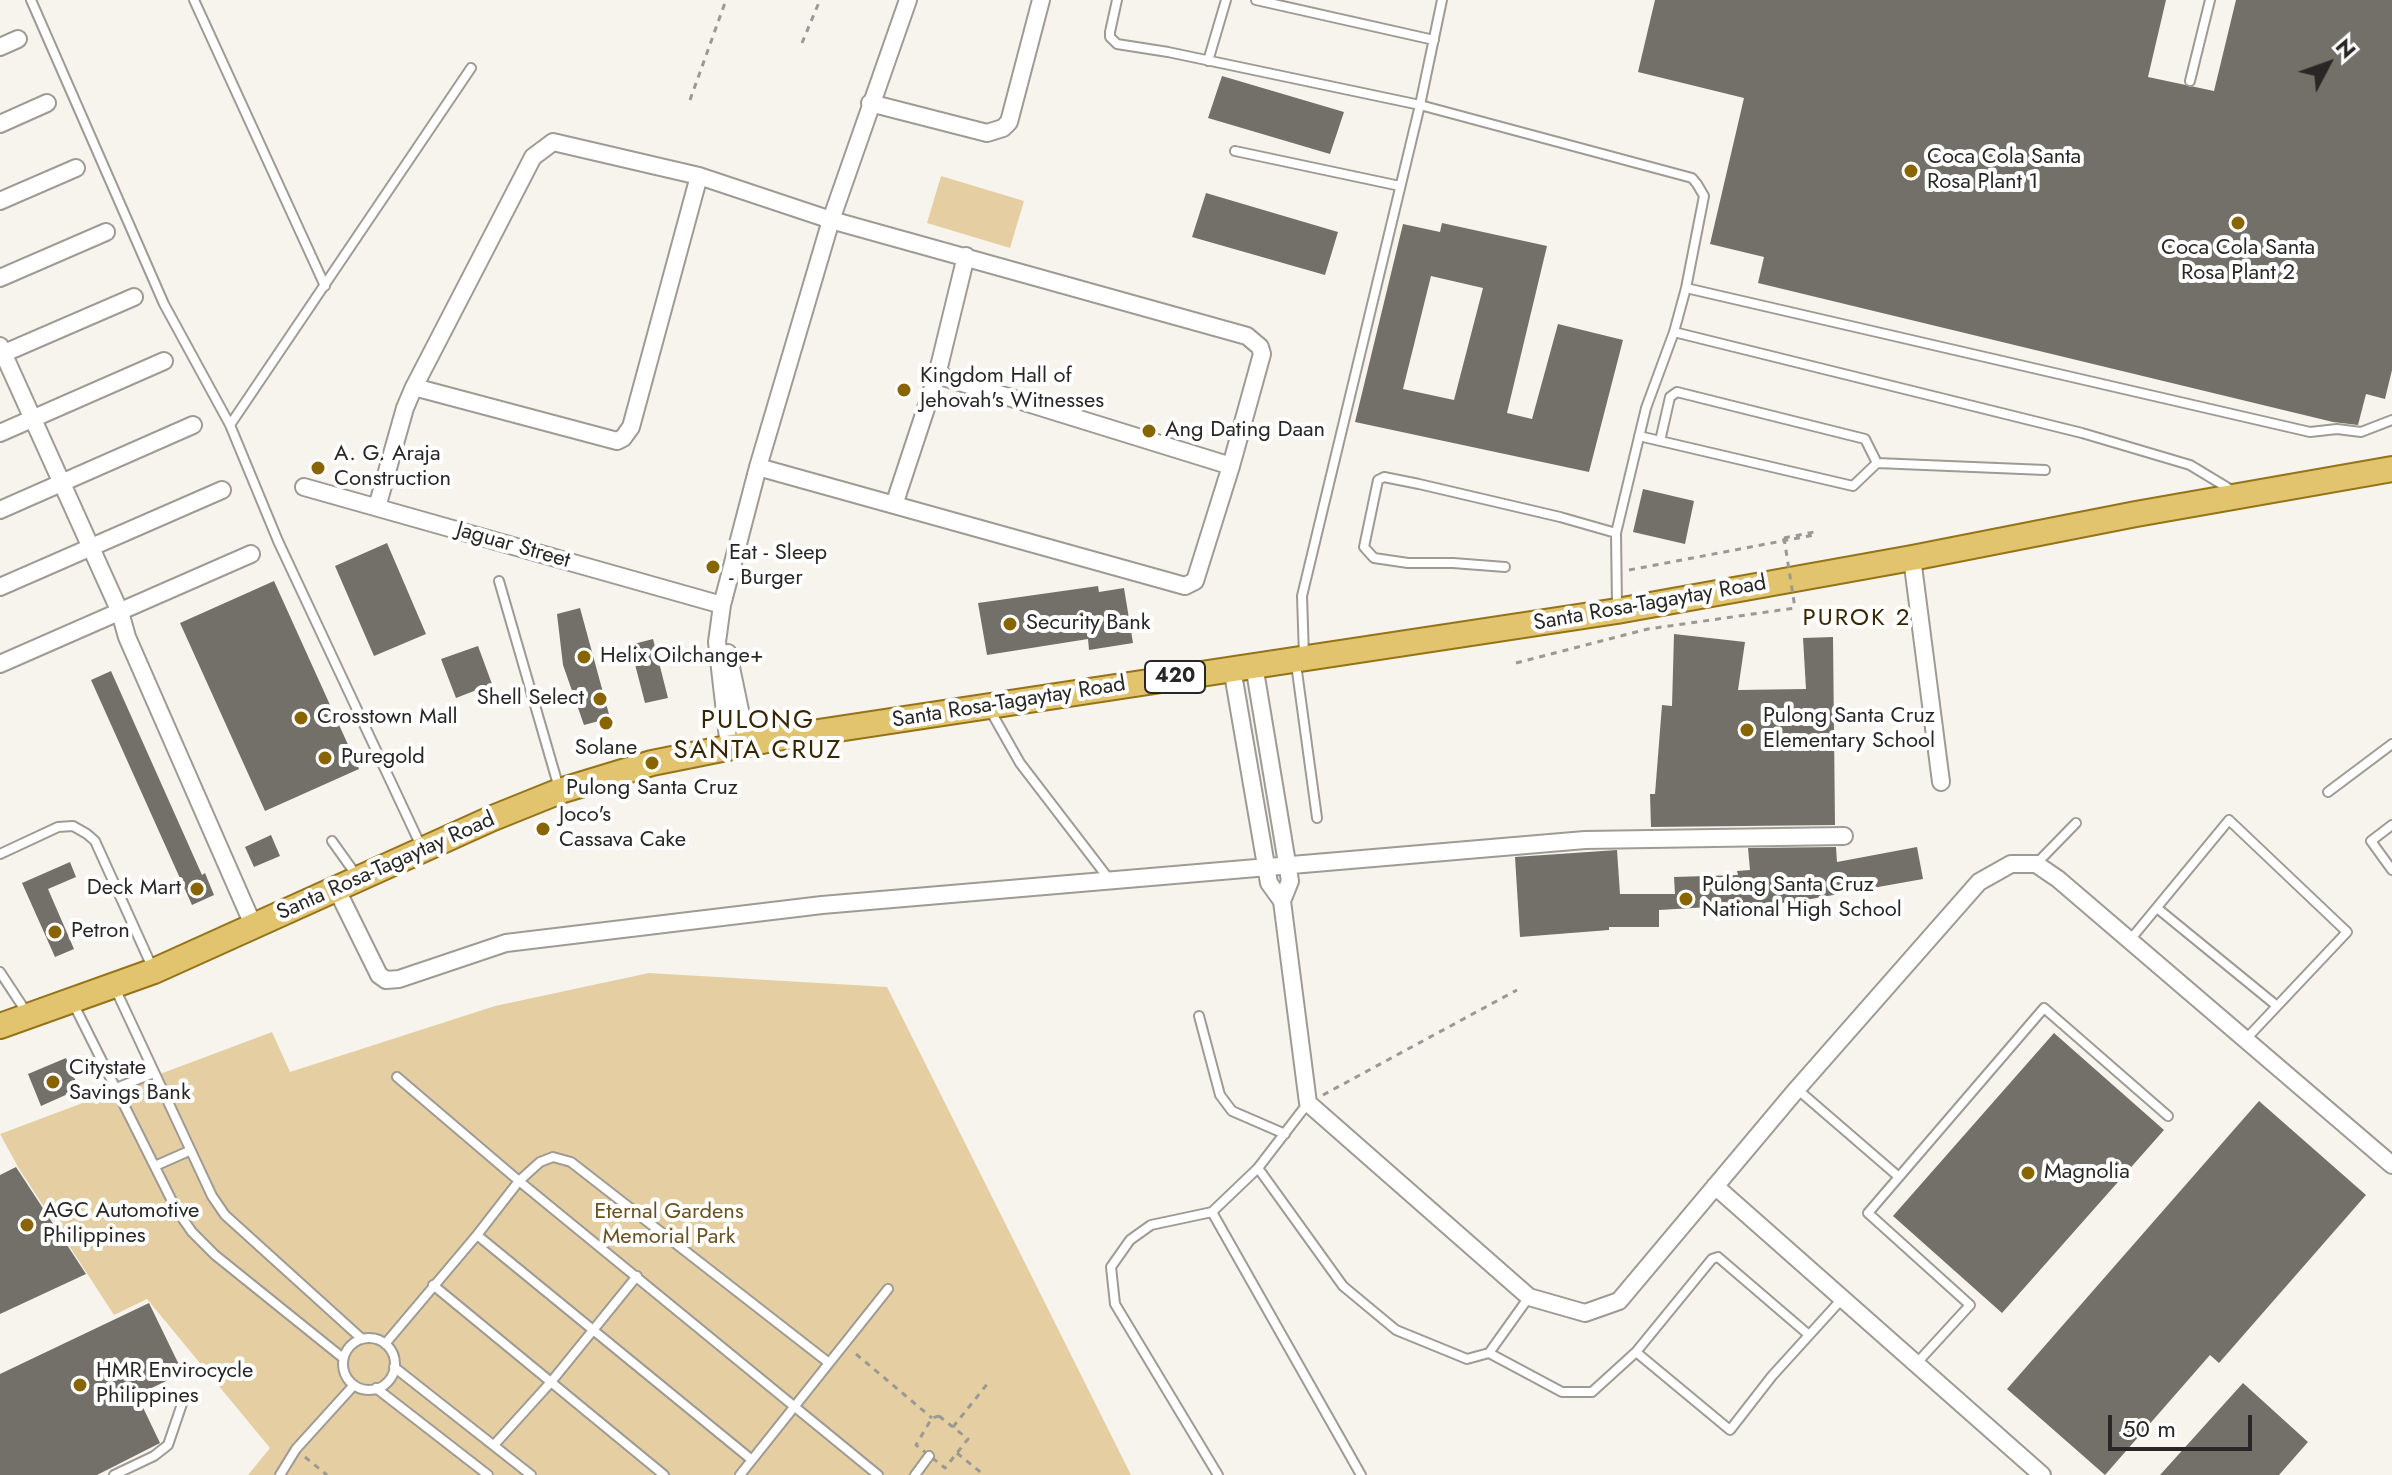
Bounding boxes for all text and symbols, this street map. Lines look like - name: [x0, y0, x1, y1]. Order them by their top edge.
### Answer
- north arrow: [2288, 24, 2368, 104]
- text: N: [2328, 31, 2364, 65]
- place label: Coca Cola Santa Rosa Plant 1: [1927, 145, 2081, 196]
- marker: Coca Cola Santa Rosa Plant 1: [1902, 162, 1920, 180]
- marker: Coca Cola Santa Rosa Plant 2: [2229, 214, 2247, 232]
- place label: Coca Cola Santa Rosa Plant 2: [2161, 236, 2315, 288]
- place label: Kingdom Hall of Jehovah's Witnesses: [920, 364, 1104, 416]
- marker: Kingdom Hall of Jehovah's Witnesses: [895, 381, 913, 399]
- place label: Ang Dating Daan: [1165, 418, 1325, 444]
- marker: Ang Dating Daan: [1140, 422, 1158, 440]
- place label: A. G. Araja Construction: [334, 442, 451, 494]
- marker: A. G. Araja Construction: [309, 459, 327, 477]
- street label: Jaguar Street: [453, 517, 573, 575]
- place label: Eat - Sleep - Burger: [729, 541, 827, 592]
- marker: Eat - Sleep - Burger: [704, 558, 722, 576]
- street label: Santa Rosa-Tagaytay Road: [1532, 571, 1768, 637]
- district label: PUROK 2: [1803, 605, 1911, 633]
- place label: Security Bank: [1026, 611, 1150, 637]
- marker: Security Bank: [1001, 615, 1019, 633]
- place label: Helix Oilchange+: [600, 644, 763, 670]
- marker: Helix Oilchange+: [575, 648, 593, 666]
- road number: 420: [1145, 661, 1205, 693]
- street label: Santa Rosa-Tagaytay Road: [890, 672, 1128, 734]
- place label: Shell Select: [477, 686, 584, 712]
- marker: Shell Select: [591, 690, 609, 708]
- place label: Pulong Santa Cruz Elementary School: [1763, 704, 1935, 756]
- place label: Crosstown Mall: [317, 705, 458, 731]
- district label: PULONG SANTA CRUZ: [674, 706, 842, 768]
- marker: Crosstown Mall: [292, 709, 310, 727]
- marker: Solane: [597, 714, 615, 732]
- marker: Pulong Santa Cruz Elementary School: [1738, 721, 1756, 739]
- place label: Solane: [575, 736, 637, 762]
- place label: Puregold: [341, 745, 425, 771]
- marker: Puregold: [316, 749, 334, 767]
- marker: Pulong Santa Cruz: [643, 754, 661, 772]
- place label: Pulong Santa Cruz: [566, 776, 738, 802]
- place label: Joco's Cassava Cake: [559, 803, 686, 854]
- street label: Santa Rosa-Tagaytay Road: [273, 807, 499, 927]
- marker: Joco's Cassava Cake: [534, 820, 552, 838]
- place label: Pulong Santa Cruz National High School: [1702, 873, 1902, 924]
- place label: Deck Mart: [87, 876, 181, 902]
- marker: Deck Mart: [188, 880, 206, 898]
- marker: Pulong Santa Cruz National High School: [1677, 890, 1695, 908]
- place label: Petron: [71, 919, 130, 945]
- marker: Petron: [46, 923, 64, 941]
- place label: Citystate Savings Bank: [69, 1056, 191, 1108]
- marker: Citystate Savings Bank: [44, 1073, 62, 1091]
- place label: Magnolia: [2044, 1160, 2130, 1186]
- marker: Magnolia: [2019, 1164, 2037, 1182]
- place label: AGC Automotive Philippines: [43, 1199, 199, 1250]
- park label: Eternal Gardens Memorial Park: [594, 1200, 744, 1252]
- marker: AGC Automotive Philippines: [18, 1216, 36, 1234]
- place label: HMR Envirocycle Philippines: [96, 1359, 253, 1410]
- marker: HMR Envirocycle Philippines: [71, 1376, 89, 1394]
- scale bar: [2112, 1399, 2256, 1449]
- text: 50 m: [2122, 1411, 2176, 1446]

